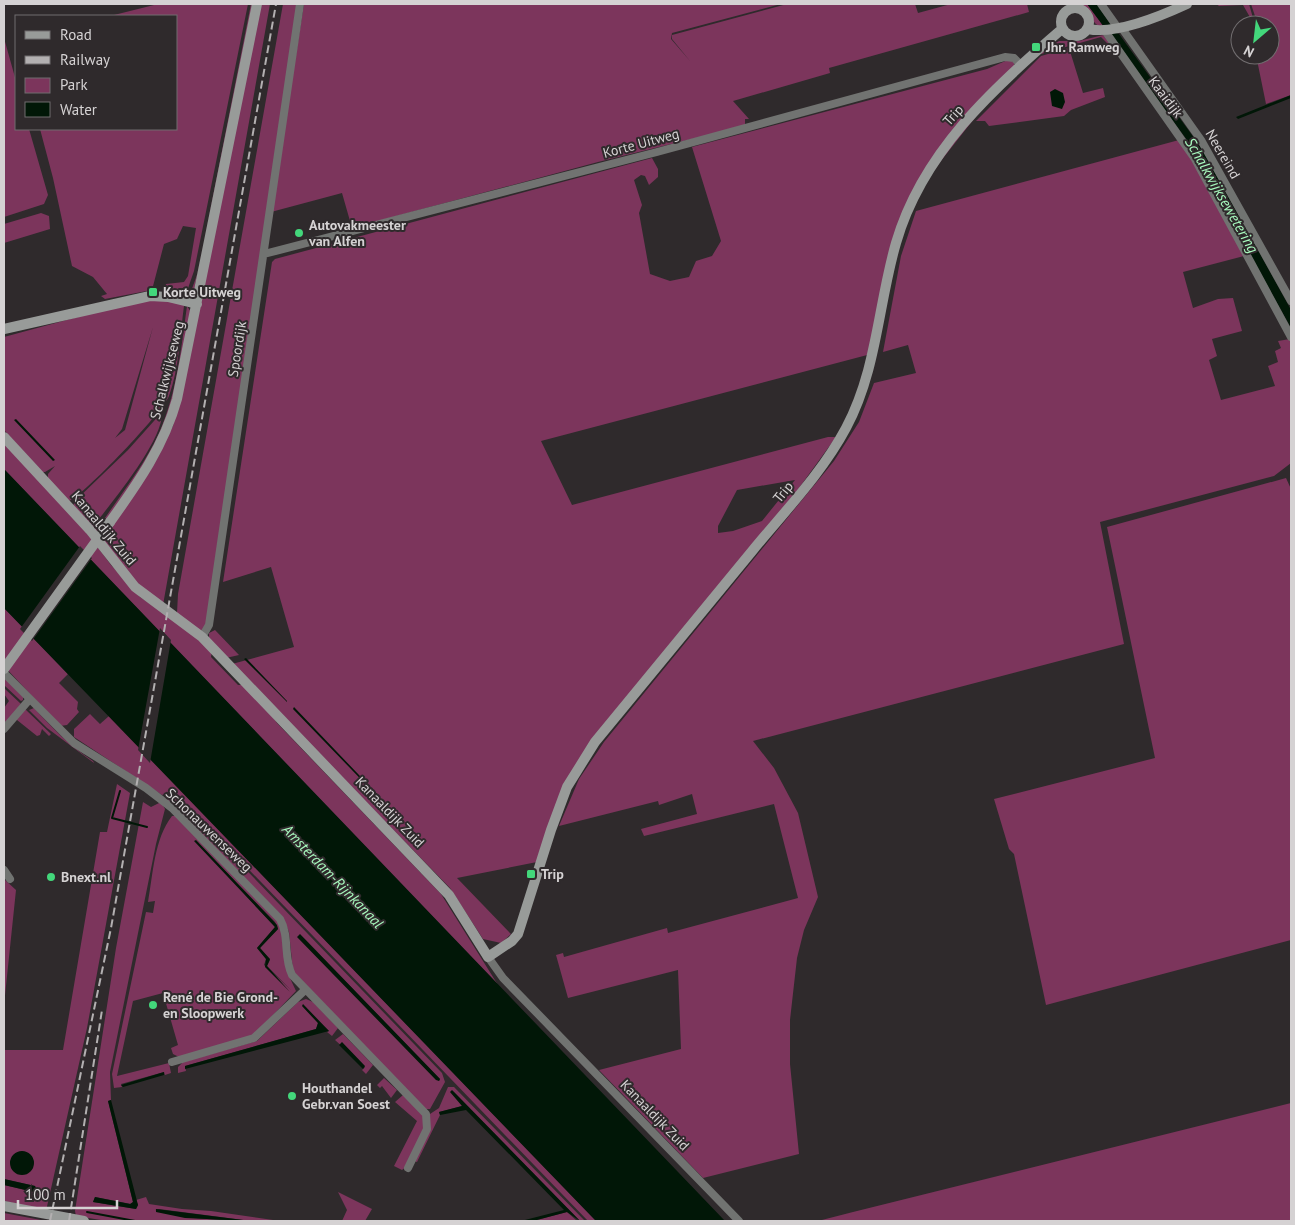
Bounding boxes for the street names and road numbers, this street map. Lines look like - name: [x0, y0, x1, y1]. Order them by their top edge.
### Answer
- street label: Kaaidijk: [1145, 73, 1188, 122]
- street label: Trip: [939, 101, 967, 129]
- street label: Korte Uitweg: [601, 124, 681, 162]
- street label: Neereind: [1202, 126, 1244, 182]
- street label: Schalkwijkseweg: [146, 319, 188, 421]
- street label: Spoordijk: [224, 319, 250, 378]
- street label: Trip: [769, 478, 797, 506]
- street label: Kanaaldijk Zuid: [68, 487, 140, 569]
- street label: Kanaaldijk Zuid: [352, 773, 428, 851]
- street label: Schonauwenseweg: [162, 784, 256, 876]
- street label: Kanaaldijk Zuid: [617, 1076, 693, 1154]

